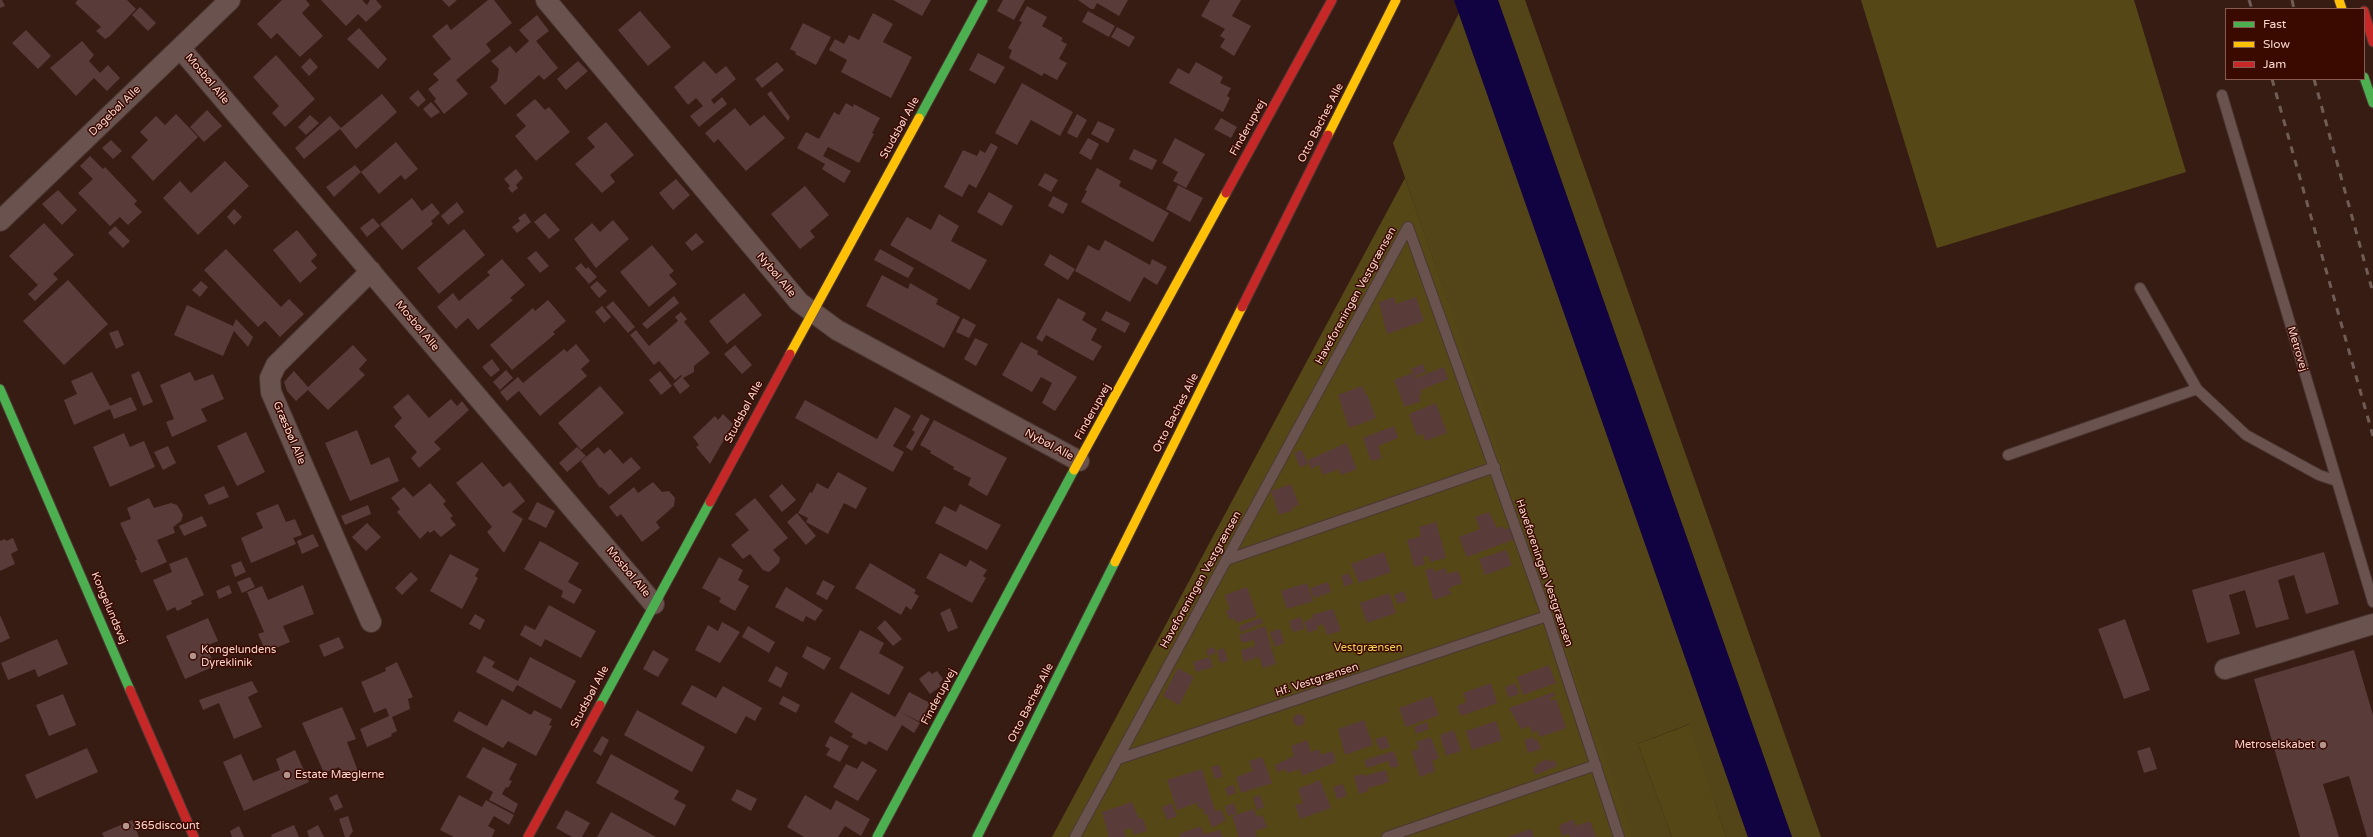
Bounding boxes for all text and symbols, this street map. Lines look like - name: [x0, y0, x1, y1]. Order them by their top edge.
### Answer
- legend: [2225, 8, 2365, 80]
- text: Fast: [2263, 17, 2286, 31]
- text: Slow: [2263, 37, 2290, 51]
- street label: Mosbøl Alle: [182, 51, 232, 107]
- text: Jam: [2263, 57, 2286, 71]
- street label: Otto Baches Alle: [1295, 81, 1347, 165]
- street label: Dagebøl Alle: [86, 83, 144, 139]
- street label: Studsbøl Alle: [878, 95, 922, 161]
- street label: Finderupvej: [1227, 98, 1269, 158]
- street label: Haveforeningen Vestgrænsen: [1313, 225, 1399, 367]
- street label: Nybøl Alle: [754, 250, 798, 300]
- street label: Mosbøl Alle: [392, 298, 442, 354]
- street label: Metrovej: [2284, 325, 2310, 373]
- street label: Otto Baches Alle: [1150, 371, 1202, 455]
- street label: Studsbøl Alle: [722, 379, 766, 445]
- street label: Finderupvej: [1072, 382, 1114, 442]
- street label: Græsbøl Alle: [270, 400, 308, 466]
- street label: Nybøl Alle: [1022, 427, 1076, 463]
- street label: Haveforeningen Vestgrænsen: [1513, 498, 1575, 648]
- street label: Haveforeningen Vestgrænsen: [1158, 509, 1244, 651]
- street label: Mosbøl Alle: [603, 544, 653, 600]
- street label: Kongelundsvej: [88, 570, 130, 646]
- park label: Vestgrænsen: [1334, 641, 1402, 655]
- place label: Kongelundens Dyreklinik: [201, 643, 276, 669]
- marker: Kongelundens Dyreklinik: [188, 651, 198, 661]
- street label: Hf. Vestgrænsen: [1274, 660, 1360, 700]
- street label: Otto Baches Alle: [1005, 661, 1057, 745]
- street label: Studsbøl Alle: [568, 664, 612, 730]
- street label: Finderupvej: [919, 667, 959, 727]
- place label: Metroselskabet: [2234, 738, 2315, 752]
- marker: Metroselskabet: [2318, 740, 2328, 750]
- place label: Estate Mæglerne: [295, 768, 384, 782]
- marker: Estate Mæglerne: [282, 770, 292, 780]
- place label: 365discount: [134, 819, 200, 833]
- marker: 365discount: [121, 821, 131, 831]

